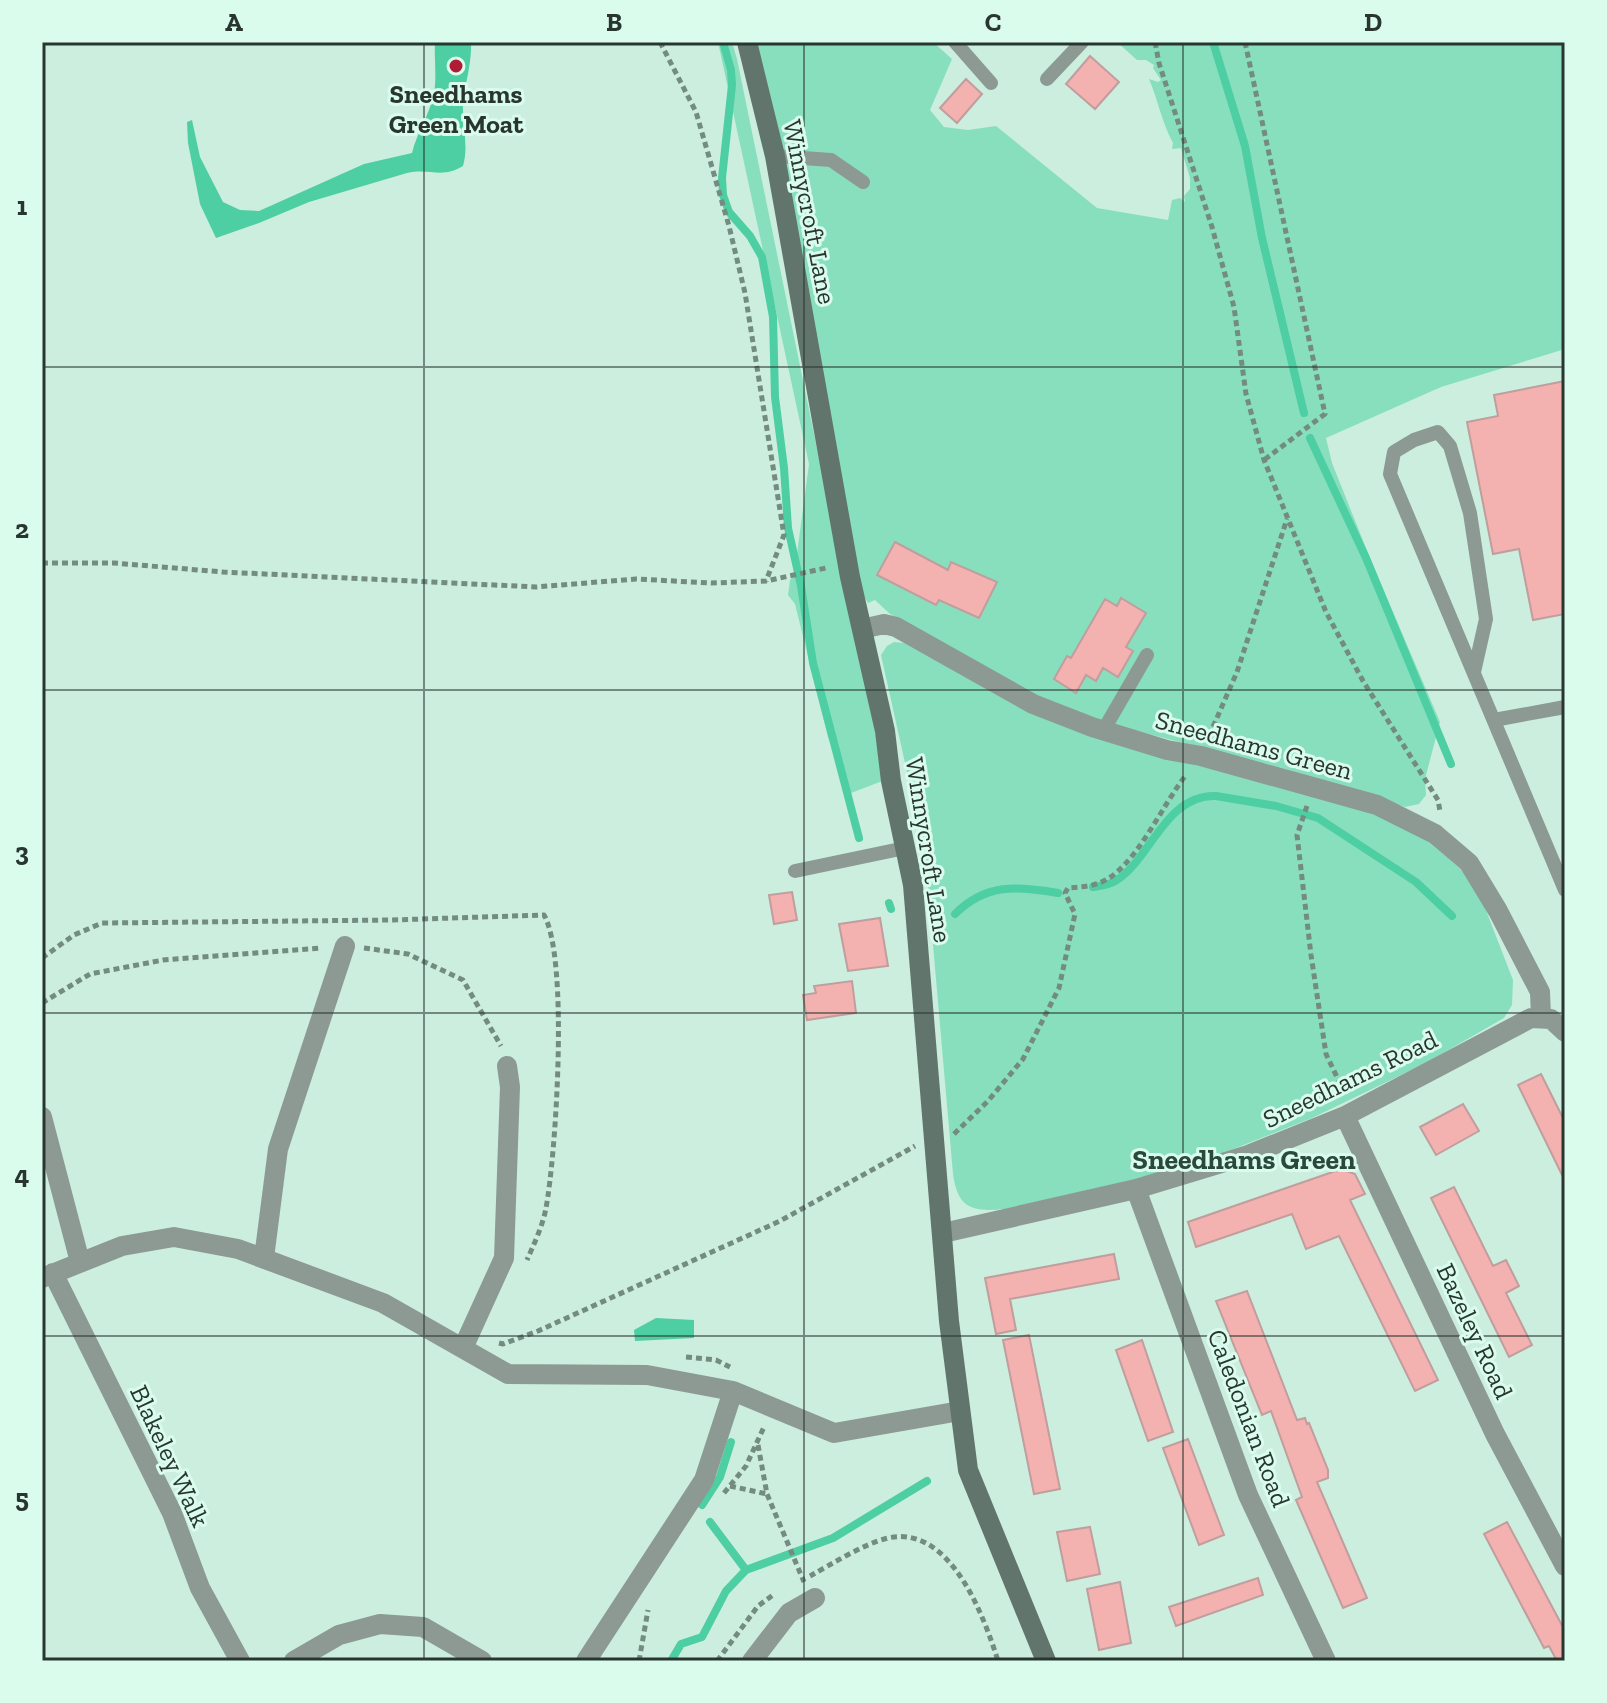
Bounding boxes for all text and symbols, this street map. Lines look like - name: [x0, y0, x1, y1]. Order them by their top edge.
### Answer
- text: A: [225, 6, 243, 38]
- text: B: [606, 6, 622, 38]
- text: C: [985, 6, 1001, 38]
- text: D: [1364, 6, 1382, 38]
- marker: Sneedhams Green Moat: [447, 57, 465, 75]
- place label: Sneedhams Green Moat: [389, 78, 524, 140]
- street label: Winnycroft Lane: [776, 117, 844, 307]
- text: 1: [17, 190, 28, 222]
- text: 2: [15, 513, 29, 545]
- street label: Sneedhams Green: [1152, 703, 1356, 787]
- street label: Winnycroft Lane: [899, 755, 959, 945]
- text: 3: [15, 836, 29, 868]
- street label: Sneedhams Road: [1258, 1023, 1442, 1135]
- district label: Sneedhams Green: [1132, 1143, 1356, 1176]
- text: 4: [15, 1159, 30, 1191]
- street label: Bazeley Road: [1430, 1258, 1520, 1404]
- street label: Caledonian Road: [1200, 1325, 1298, 1511]
- street label: Blakeley Walk: [123, 1380, 217, 1532]
- text: 5: [15, 1482, 29, 1514]

